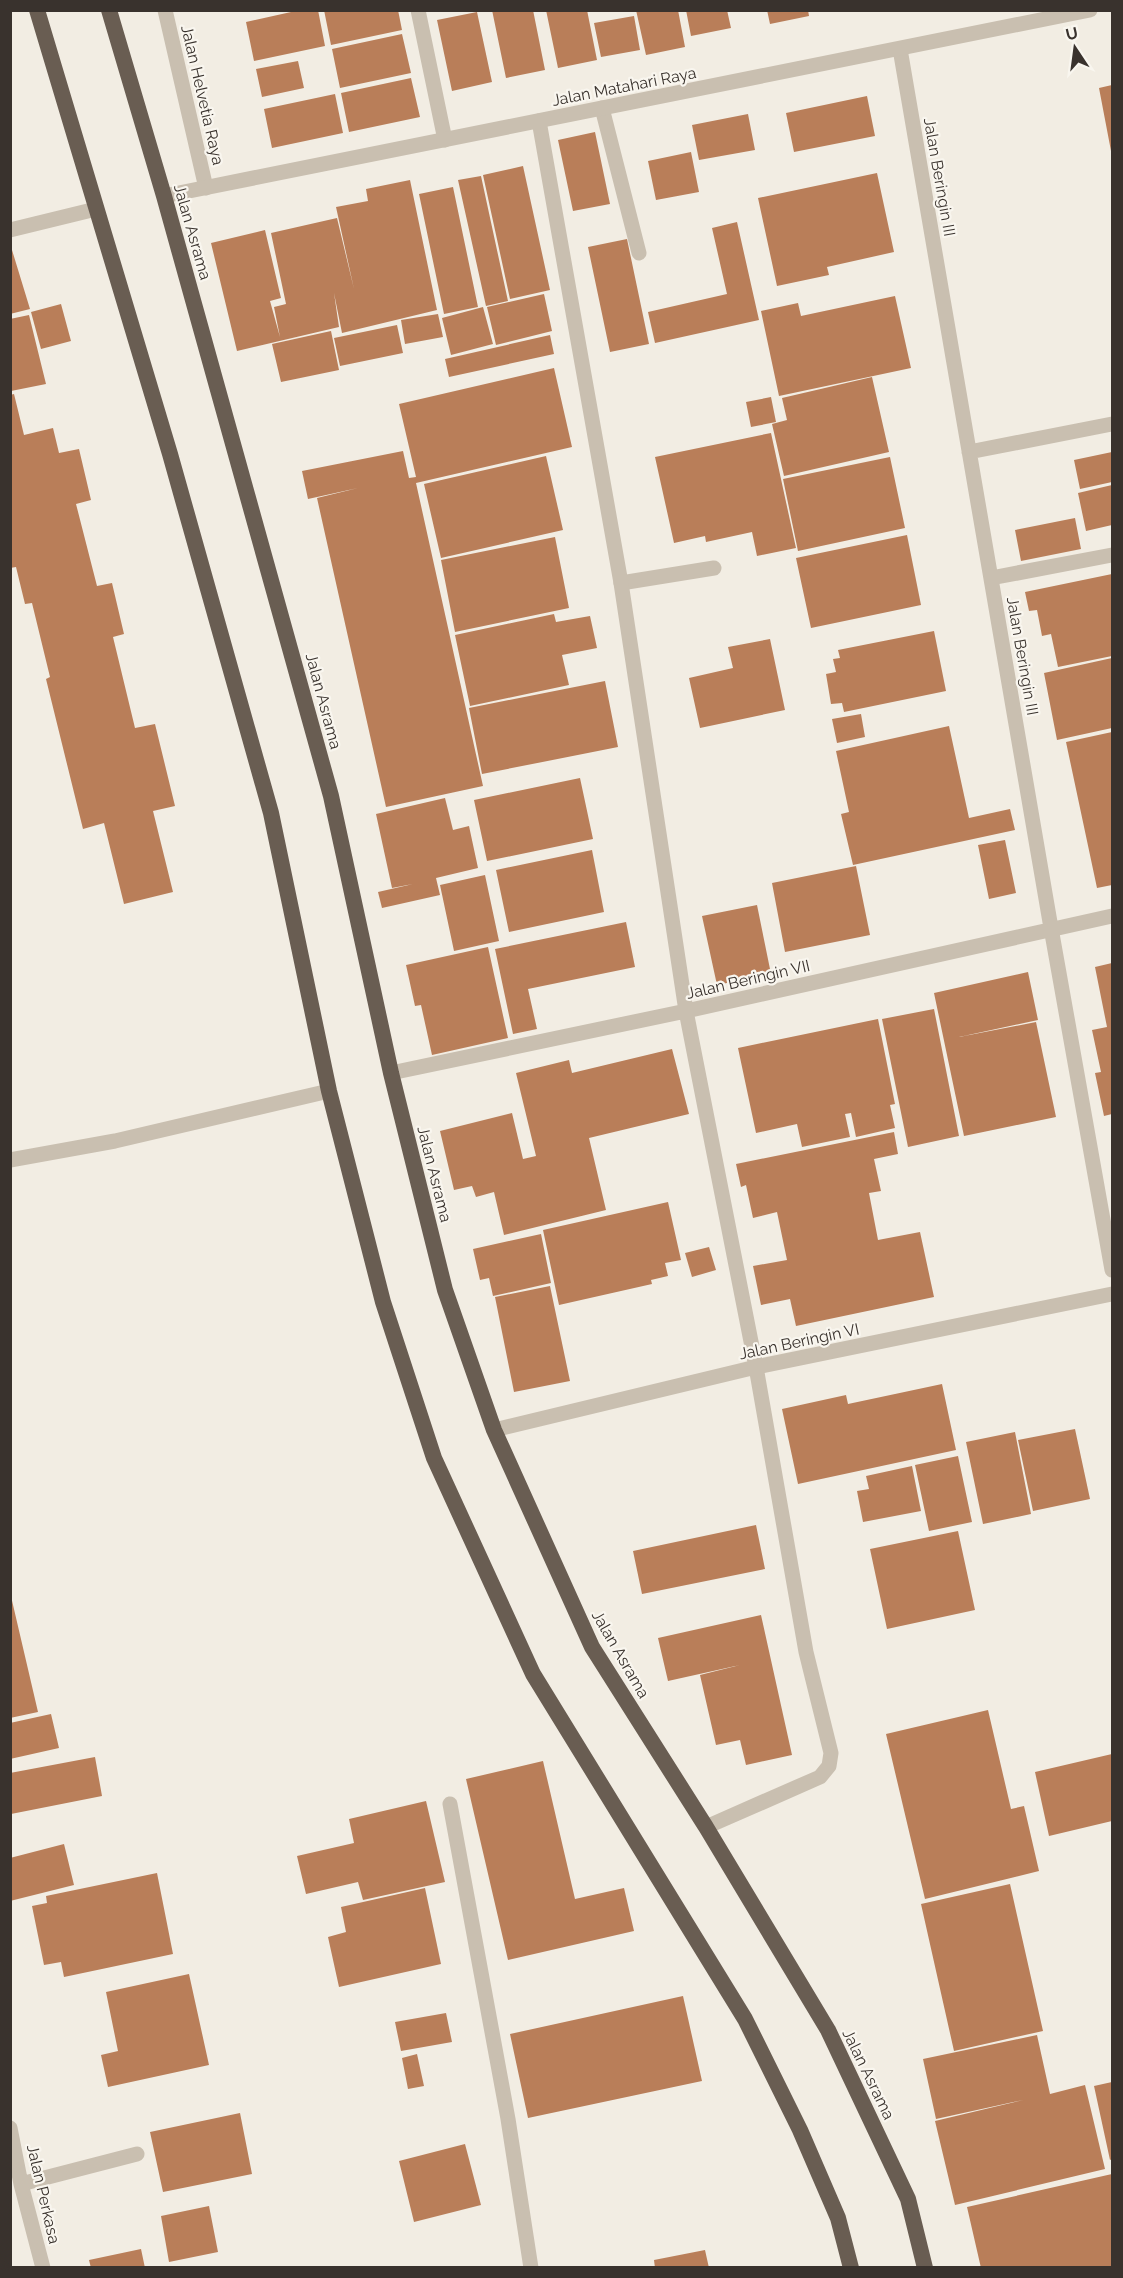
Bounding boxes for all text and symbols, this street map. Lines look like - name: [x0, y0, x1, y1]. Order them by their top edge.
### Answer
- north arrow: [1045, 18, 1105, 78]
- street label: Jalan Helvetia Raya: [177, 23, 228, 167]
- text: U: [1064, 23, 1080, 44]
- street label: Jalan Matahari Raya: [550, 63, 698, 110]
- street label: Jalan Beringin III: [920, 116, 959, 238]
- street label: Jalan Asrama: [170, 182, 215, 282]
- street label: Jalan Beringin III: [1003, 595, 1042, 717]
- street label: Jalan Asrama: [302, 651, 345, 751]
- street label: Jalan Beringin VII: [684, 956, 812, 1003]
- street label: Jalan Asrama: [413, 1124, 456, 1224]
- street label: Jalan Beringin VI: [737, 1319, 861, 1363]
- street label: Jalan Asrama: [588, 1607, 653, 1702]
- street label: Jalan Asrama: [838, 2026, 899, 2123]
- street label: Jalan Perkasa: [23, 2143, 64, 2246]

